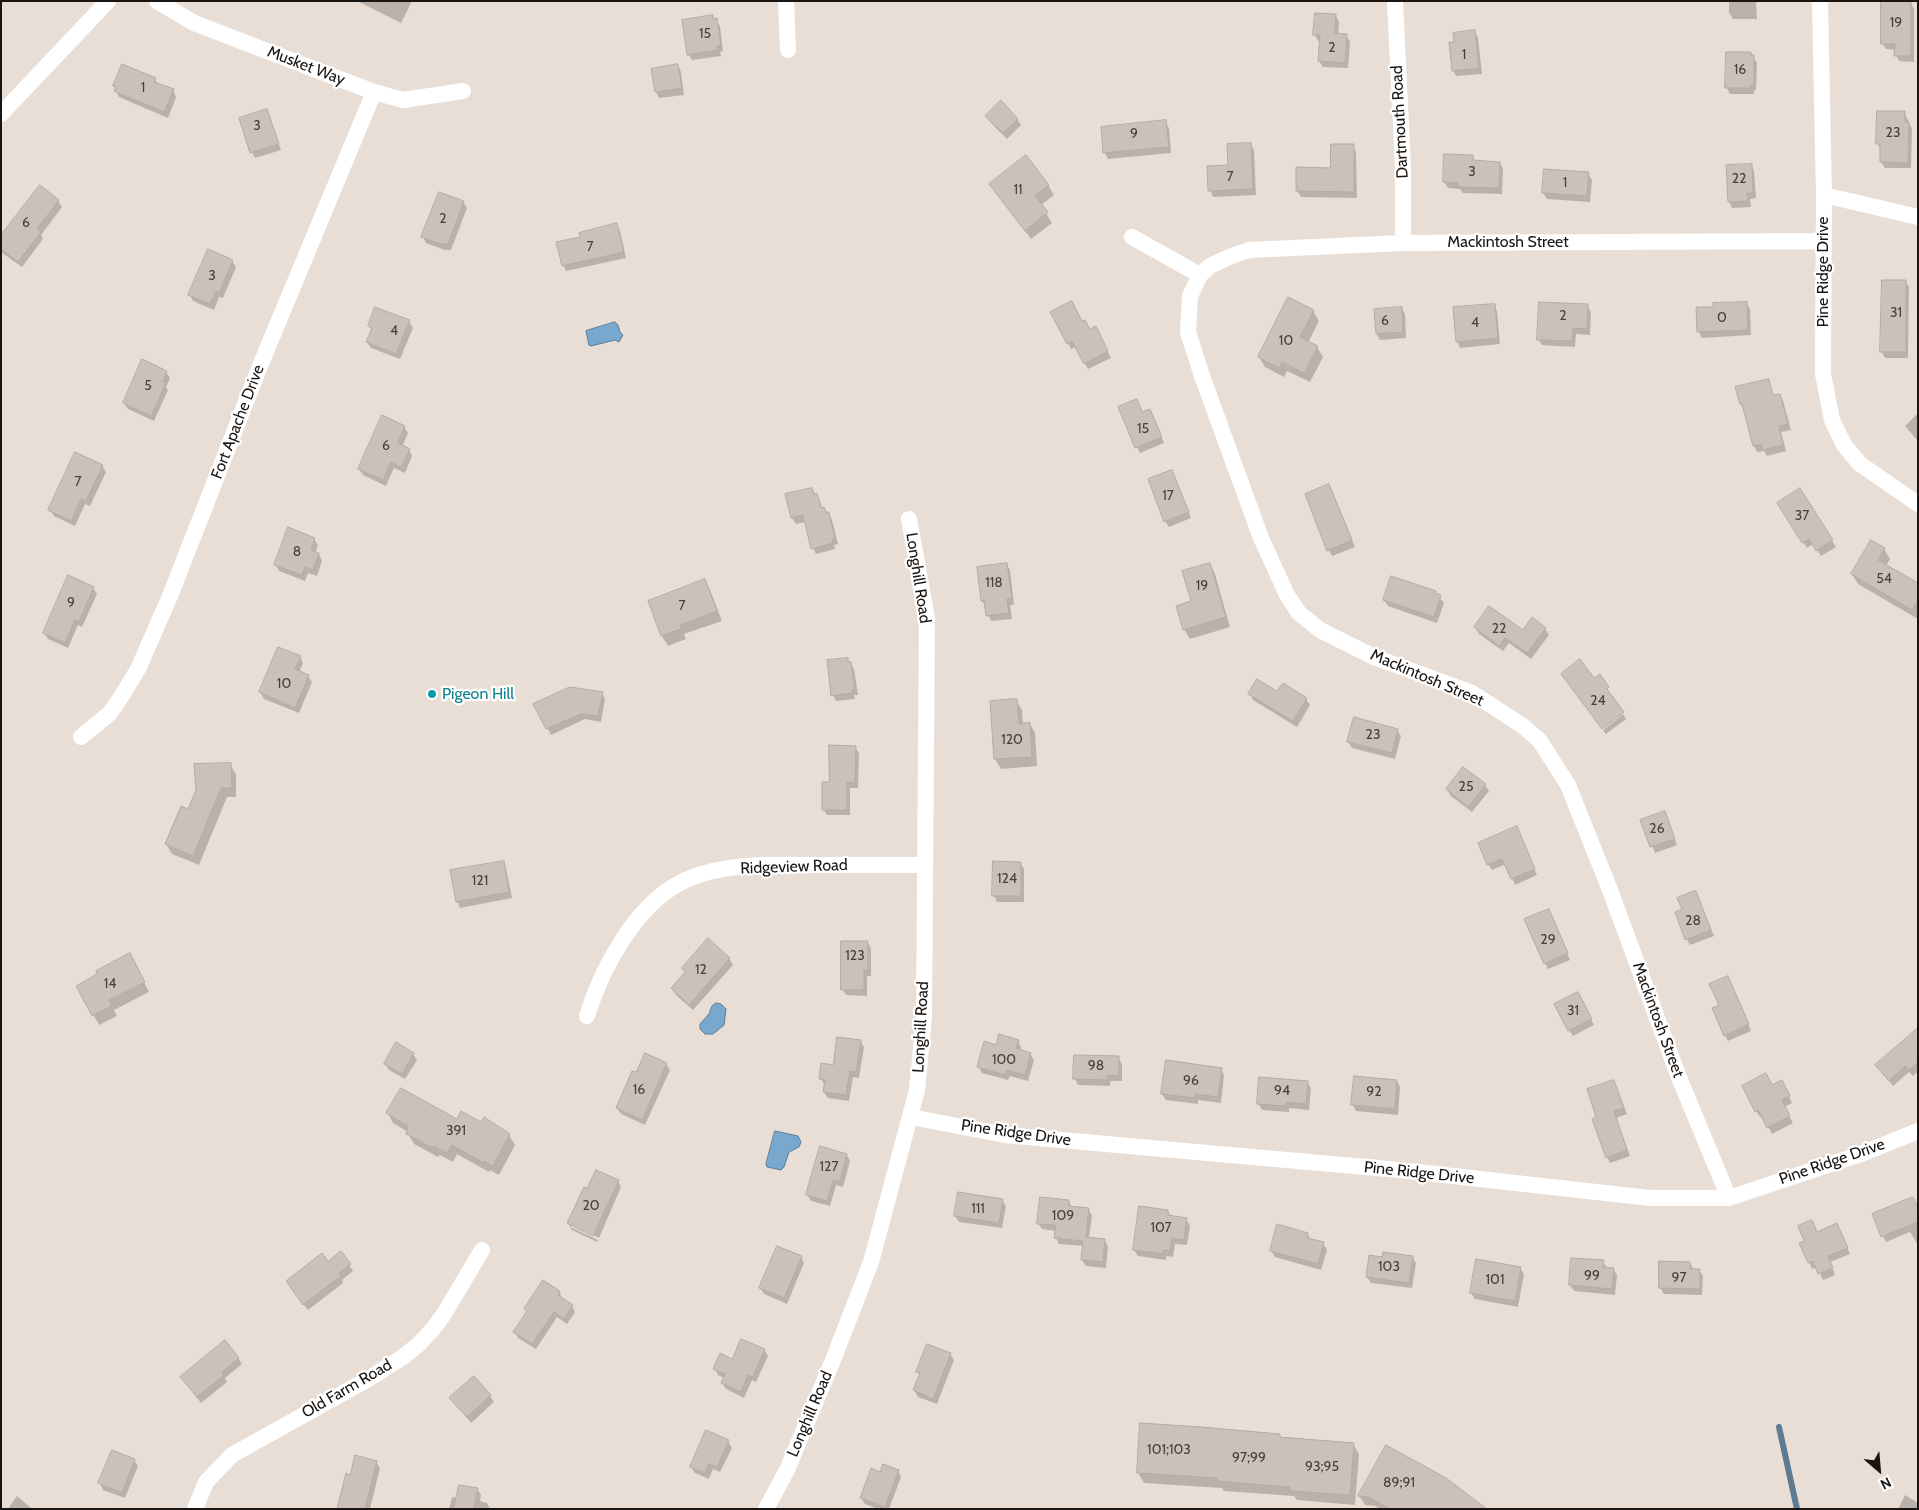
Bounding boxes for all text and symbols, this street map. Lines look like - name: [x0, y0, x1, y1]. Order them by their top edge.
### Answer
- house number: 19: [1890, 15, 1902, 31]
- house number: 15: [699, 26, 711, 42]
- house number: 2: [1328, 40, 1336, 56]
- street label: Musket Way: [264, 42, 348, 90]
- house number: 1: [1462, 47, 1466, 63]
- house number: 16: [1734, 62, 1746, 78]
- street label: Dartmouth Road: [1387, 65, 1413, 179]
- house number: 1: [141, 80, 145, 96]
- house number: 3: [253, 118, 261, 134]
- house number: 23: [1886, 125, 1900, 141]
- house number: 9: [1130, 126, 1138, 142]
- house number: 3: [1468, 164, 1476, 180]
- house number: 7: [1226, 169, 1234, 185]
- house number: 22: [1732, 171, 1746, 187]
- house number: 1: [1563, 175, 1567, 191]
- house number: 11: [1013, 182, 1023, 198]
- house number: 2: [439, 211, 447, 227]
- house number: 6: [22, 215, 30, 231]
- street label: Pine Ridge Drive: [1813, 217, 1833, 327]
- street label: Mackintosh Street: [1447, 232, 1569, 252]
- house number: 7: [586, 239, 594, 255]
- house number: 3: [208, 268, 216, 284]
- house number: 31: [1890, 305, 1902, 321]
- house number: 2: [1559, 308, 1567, 324]
- house number: 0: [1717, 310, 1727, 326]
- house number: 6: [1381, 313, 1389, 329]
- house number: 4: [1471, 315, 1479, 331]
- house number: 4: [390, 323, 398, 339]
- house number: 10: [1279, 333, 1293, 349]
- street label: Fort Apache Drive: [207, 362, 269, 482]
- house number: 5: [144, 378, 152, 394]
- house number: 15: [1137, 421, 1149, 437]
- house number: 6: [382, 438, 390, 454]
- house number: 7: [74, 474, 82, 490]
- house number: 17: [1162, 488, 1174, 504]
- house number: 37: [1795, 508, 1809, 524]
- street label: Longhill Road: [901, 531, 935, 625]
- house number: 8: [293, 544, 301, 560]
- house number: 54: [1876, 571, 1892, 587]
- house number: 118: [985, 575, 1003, 591]
- house number: 19: [1196, 578, 1208, 594]
- house number: 9: [67, 595, 75, 611]
- house number: 7: [678, 598, 686, 614]
- house number: 22: [1492, 621, 1506, 637]
- street label: Mackintosh Street: [1367, 645, 1487, 711]
- house number: 10: [277, 676, 291, 692]
- place label: Pigeon Hill: [442, 684, 514, 704]
- marker: Pigeon Hill: [426, 688, 438, 700]
- house number: 24: [1590, 693, 1606, 709]
- house number: 23: [1366, 727, 1380, 743]
- house number: 120: [1001, 732, 1023, 748]
- house number: 25: [1459, 779, 1473, 795]
- house number: 26: [1649, 821, 1665, 837]
- street label: Ridgeview Road: [740, 856, 848, 878]
- house number: 124: [997, 871, 1017, 887]
- house number: 121: [472, 873, 488, 889]
- house number: 28: [1685, 913, 1701, 929]
- house number: 29: [1540, 932, 1556, 948]
- house number: 123: [845, 948, 865, 964]
- street label: Mackintosh Street: [1628, 960, 1688, 1080]
- house number: 12: [695, 962, 707, 978]
- house number: 14: [104, 976, 116, 992]
- street label: Longhill Road: [909, 981, 933, 1073]
- house number: 31: [1567, 1003, 1579, 1019]
- house number: 100: [992, 1052, 1016, 1068]
- house number: 98: [1088, 1058, 1104, 1074]
- house number: 96: [1183, 1073, 1199, 1089]
- house number: 16: [633, 1082, 645, 1098]
- house number: 94: [1274, 1083, 1290, 1099]
- house number: 92: [1366, 1084, 1382, 1100]
- street label: Pine Ridge Drive: [960, 1116, 1072, 1150]
- house number: 391: [446, 1123, 466, 1139]
- street label: Pine Ridge Drive: [1777, 1135, 1887, 1189]
- street label: Pine Ridge Drive: [1363, 1158, 1475, 1188]
- house number: 127: [820, 1159, 838, 1175]
- house number: 20: [582, 1198, 600, 1214]
- house number: 111: [971, 1201, 985, 1217]
- house number: 109: [1052, 1208, 1074, 1224]
- house number: 107: [1150, 1220, 1172, 1236]
- house number: 103: [1378, 1259, 1400, 1275]
- house number: 99: [1584, 1268, 1600, 1284]
- house number: 97: [1672, 1270, 1686, 1286]
- house number: 101: [1486, 1272, 1504, 1288]
- street label: Old Farm Road: [298, 1355, 396, 1423]
- street label: Longhill Road: [783, 1368, 837, 1460]
- house number: 101;103: [1147, 1442, 1191, 1458]
- north arrow: [1854, 1445, 1904, 1495]
- house number: 97;99: [1232, 1450, 1266, 1466]
- house number: 93;95: [1305, 1459, 1339, 1475]
- text: N: [1877, 1473, 1894, 1494]
- house number: 89;91: [1383, 1475, 1415, 1491]

